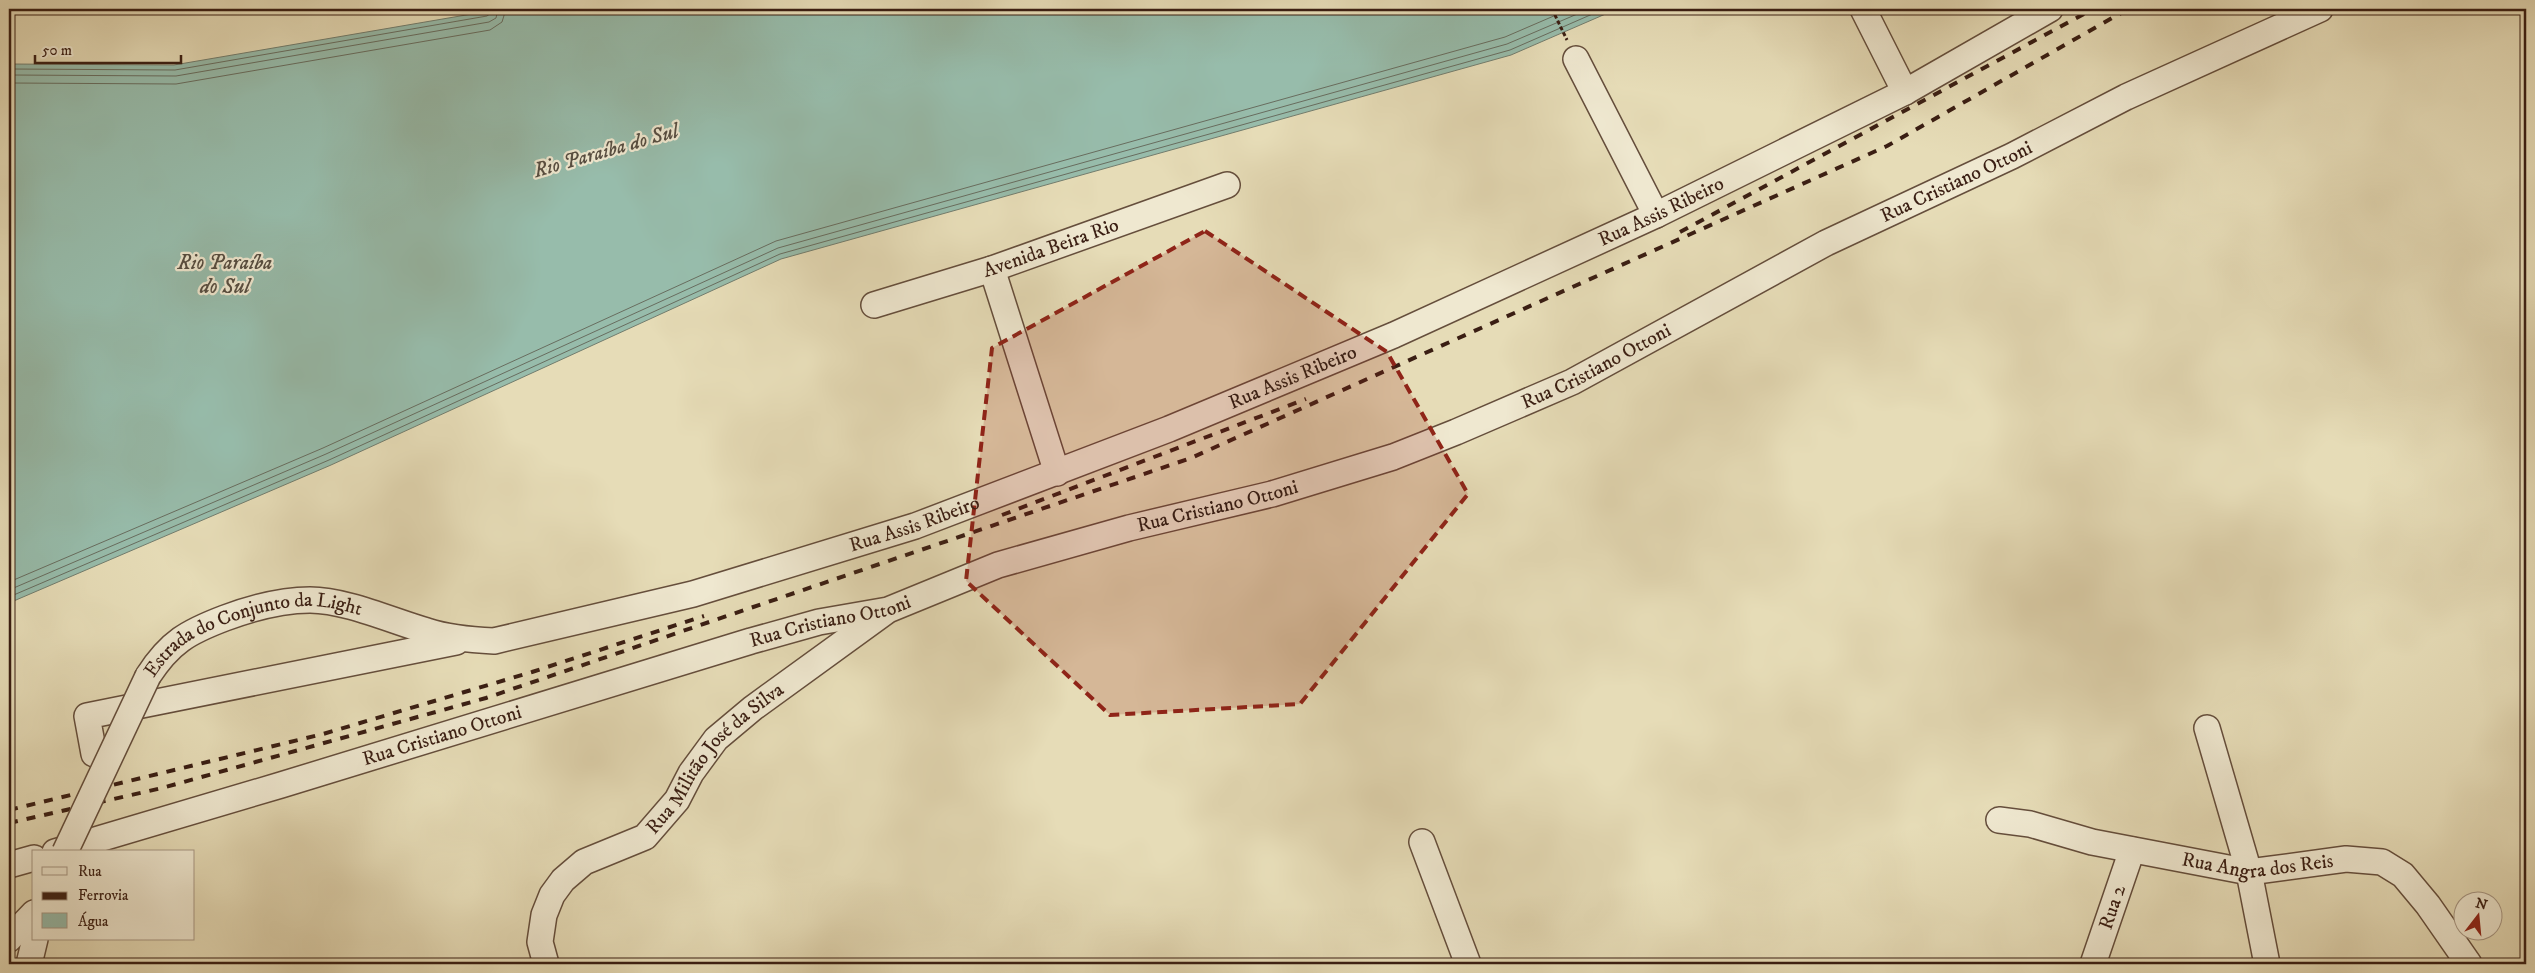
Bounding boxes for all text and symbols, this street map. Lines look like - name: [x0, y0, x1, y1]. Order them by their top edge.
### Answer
- scale bar: [35, 32, 181, 64]
- text: 50 m: [42, 41, 72, 60]
- water label: Rio Paraíba do Sul: [529, 117, 684, 184]
- street label: Rua Cristiano Ottoni: [1876, 135, 2037, 228]
- street label: Rua Assis Ribeiro: [1594, 171, 1728, 252]
- street label: Avenida Beira Rio: [980, 212, 1122, 283]
- water label: Rio Paraíba do Sul: [177, 250, 272, 300]
- street label: Rua Cristiano Ottoni: [1517, 318, 1675, 415]
- street label: Rua Assis Ribeiro: [1225, 339, 1361, 415]
- street label: Rua Cristiano Ottoni: [1134, 474, 1301, 538]
- street label: Rua Assis Ribeiro: [846, 490, 983, 558]
- street label: Estrada do Conjunto da Light: [138, 587, 365, 682]
- street label: Rua Cristiano Ottoni: [747, 589, 915, 653]
- street label: Rua Militão José da Silva: [640, 677, 789, 840]
- street label: Rua Cristiano Ottoni: [359, 700, 524, 772]
- street label: Rua Angra dos Reis: [2180, 847, 2335, 884]
- legend: [32, 850, 195, 940]
- text: Rua: [78, 862, 102, 881]
- street label: Rua 2: [2093, 881, 2132, 933]
- text: Ferrovia: [78, 886, 129, 905]
- north arrow: [2452, 890, 2502, 940]
- text: N: [2473, 894, 2490, 915]
- text: Água: [78, 911, 109, 931]

